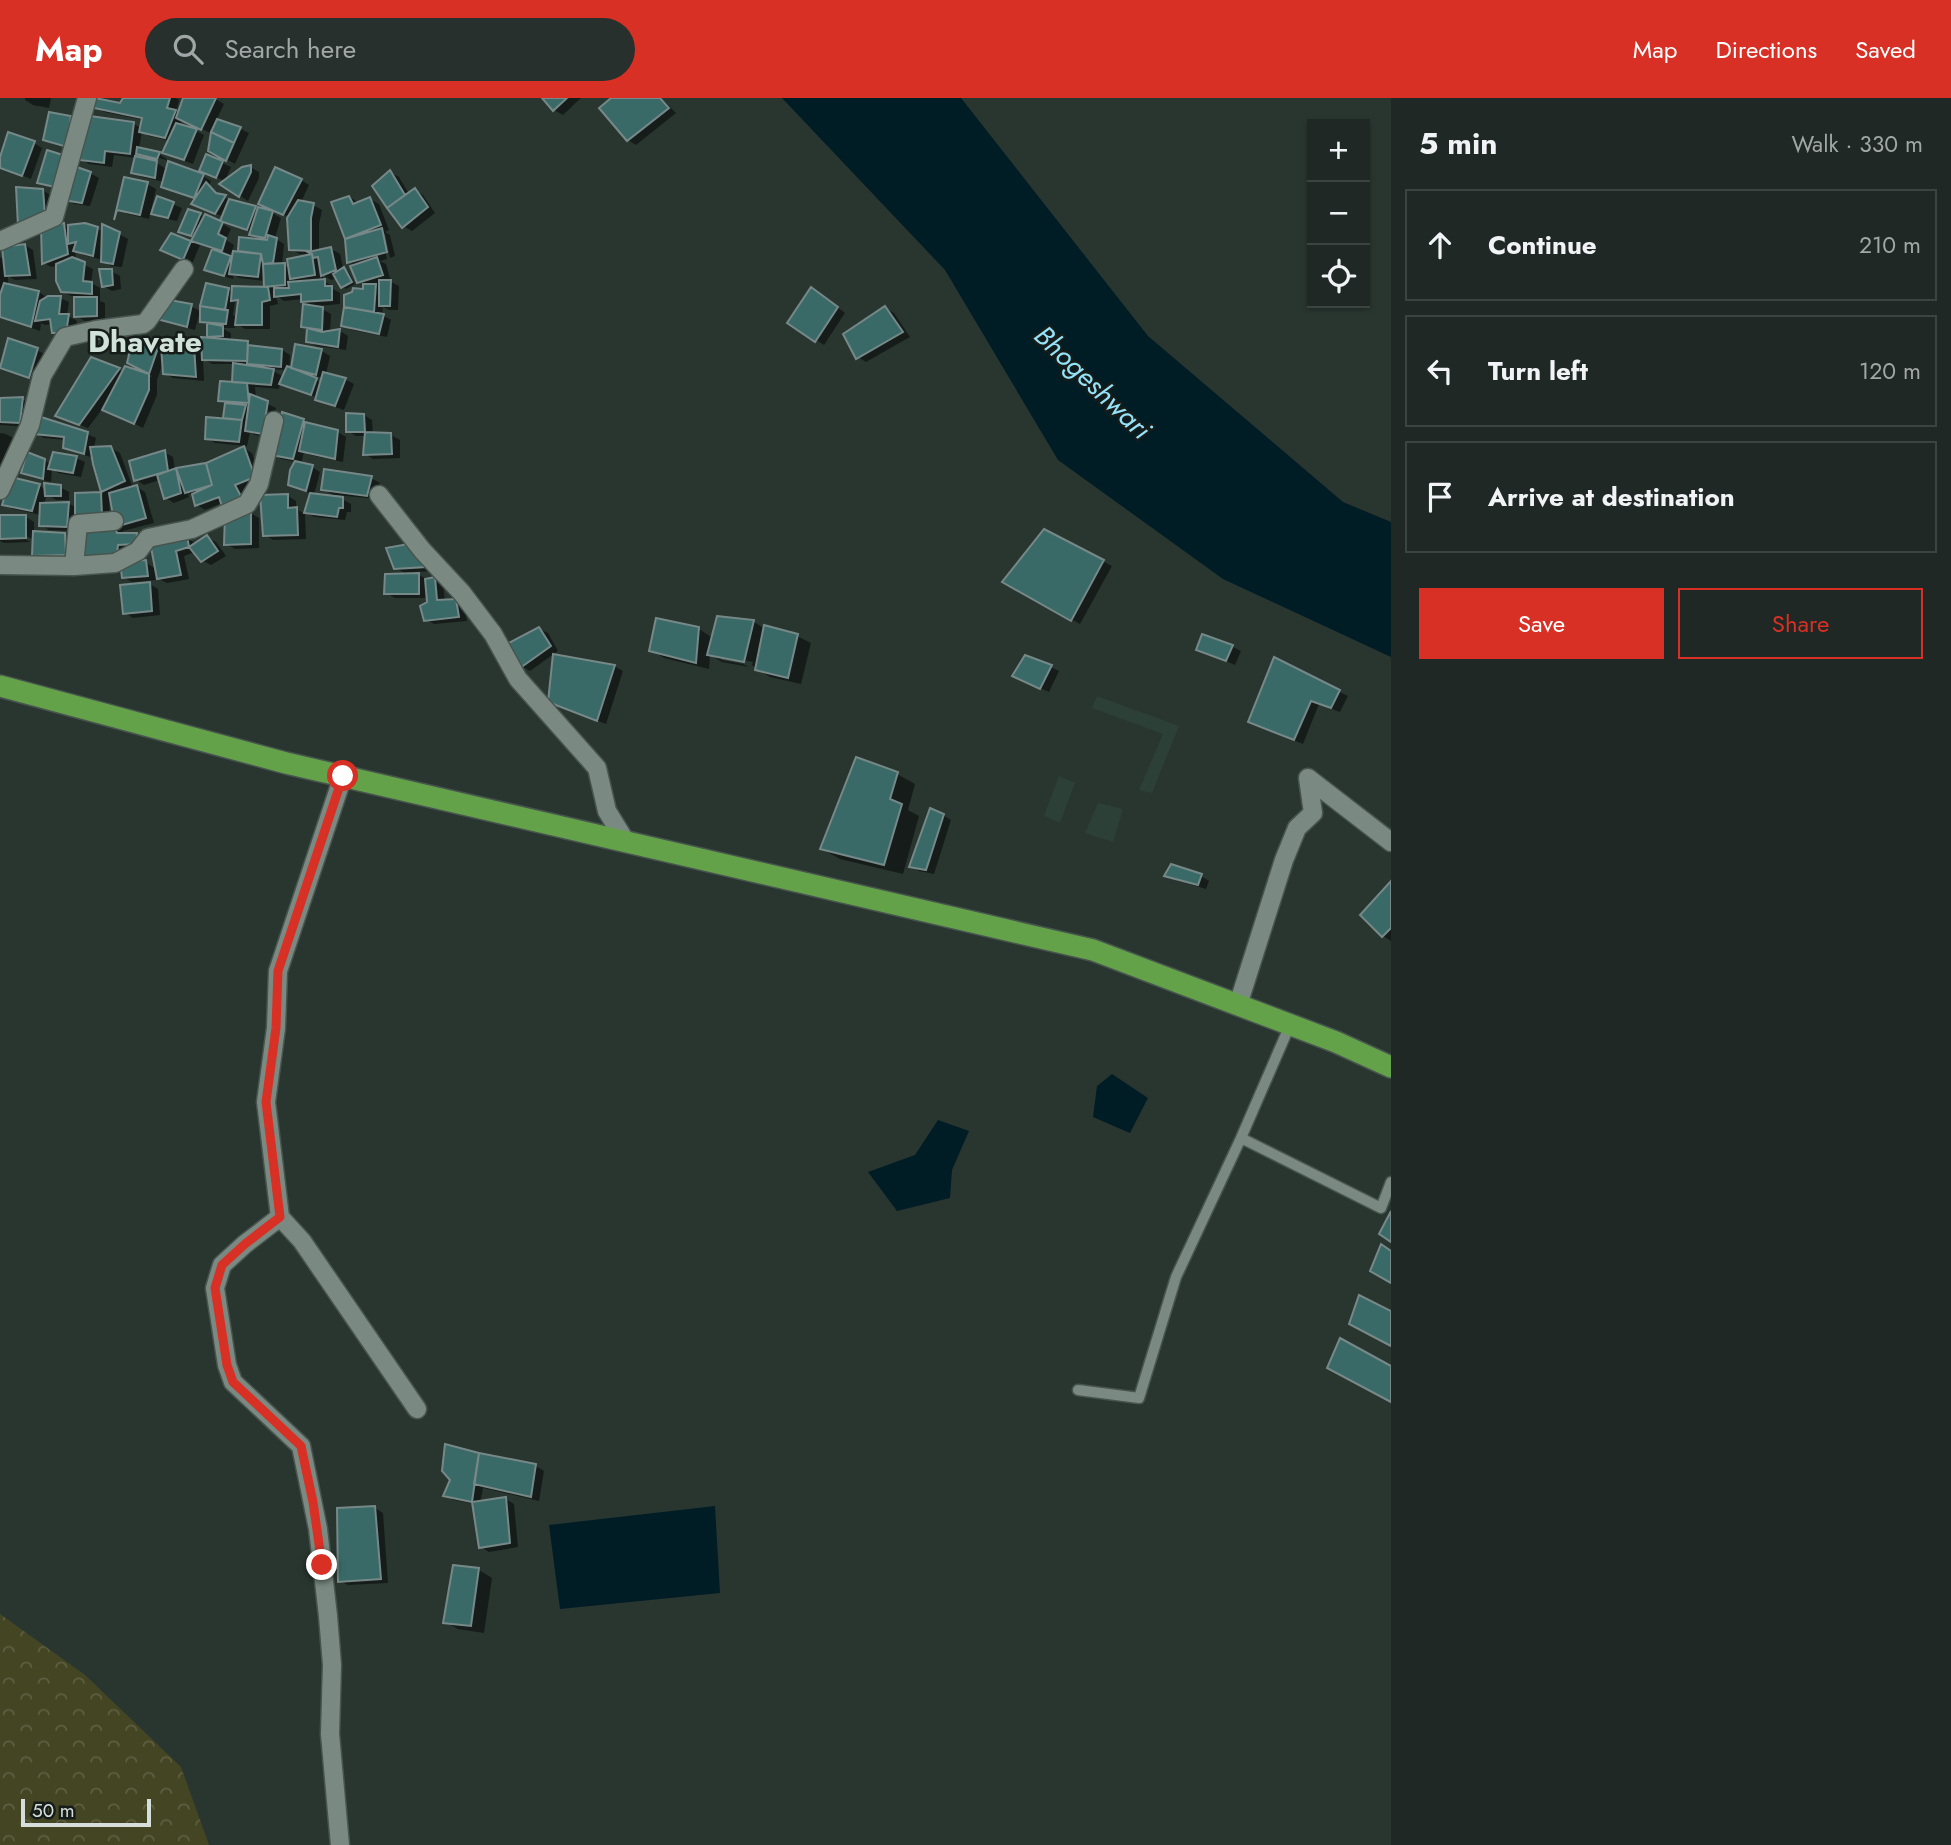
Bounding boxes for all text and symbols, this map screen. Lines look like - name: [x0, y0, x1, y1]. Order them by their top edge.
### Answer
- search box: [145, 18, 635, 81]
- text: Map: [35, 26, 103, 73]
- icon: search: [169, 30, 207, 68]
- text: Search here: [225, 30, 356, 68]
- text: Map: [1633, 32, 1678, 67]
- text: Directions: [1716, 32, 1817, 67]
- text: Saved: [1855, 32, 1916, 67]
- map controls: [1307, 119, 1370, 308]
- button: +: [1307, 119, 1370, 182]
- text: 5 min: [1419, 122, 1497, 165]
- text: Walk · 330 m: [1792, 127, 1923, 161]
- button: −: [1307, 182, 1370, 245]
- icon: ahead: [1421, 226, 1459, 264]
- text: Continue: [1488, 226, 1597, 264]
- text: 210 m: [1859, 228, 1921, 262]
- button: locate: [1307, 245, 1370, 308]
- water label: Bhogeshwari: [1025, 316, 1161, 450]
- district label: Dhavate: [88, 320, 202, 363]
- icon: left: [1421, 352, 1459, 390]
- text: Turn left: [1488, 352, 1588, 390]
- text: 120 m: [1859, 354, 1921, 388]
- icon: arrive: [1421, 478, 1459, 516]
- text: Arrive at destination: [1488, 478, 1735, 516]
- button: Save: [1419, 588, 1664, 659]
- button: Share: [1678, 588, 1923, 659]
- route start: [327, 760, 358, 791]
- route end: [306, 1549, 337, 1580]
- scale bar: [21, 1796, 150, 1828]
- text: 50 m: [32, 1797, 75, 1824]

